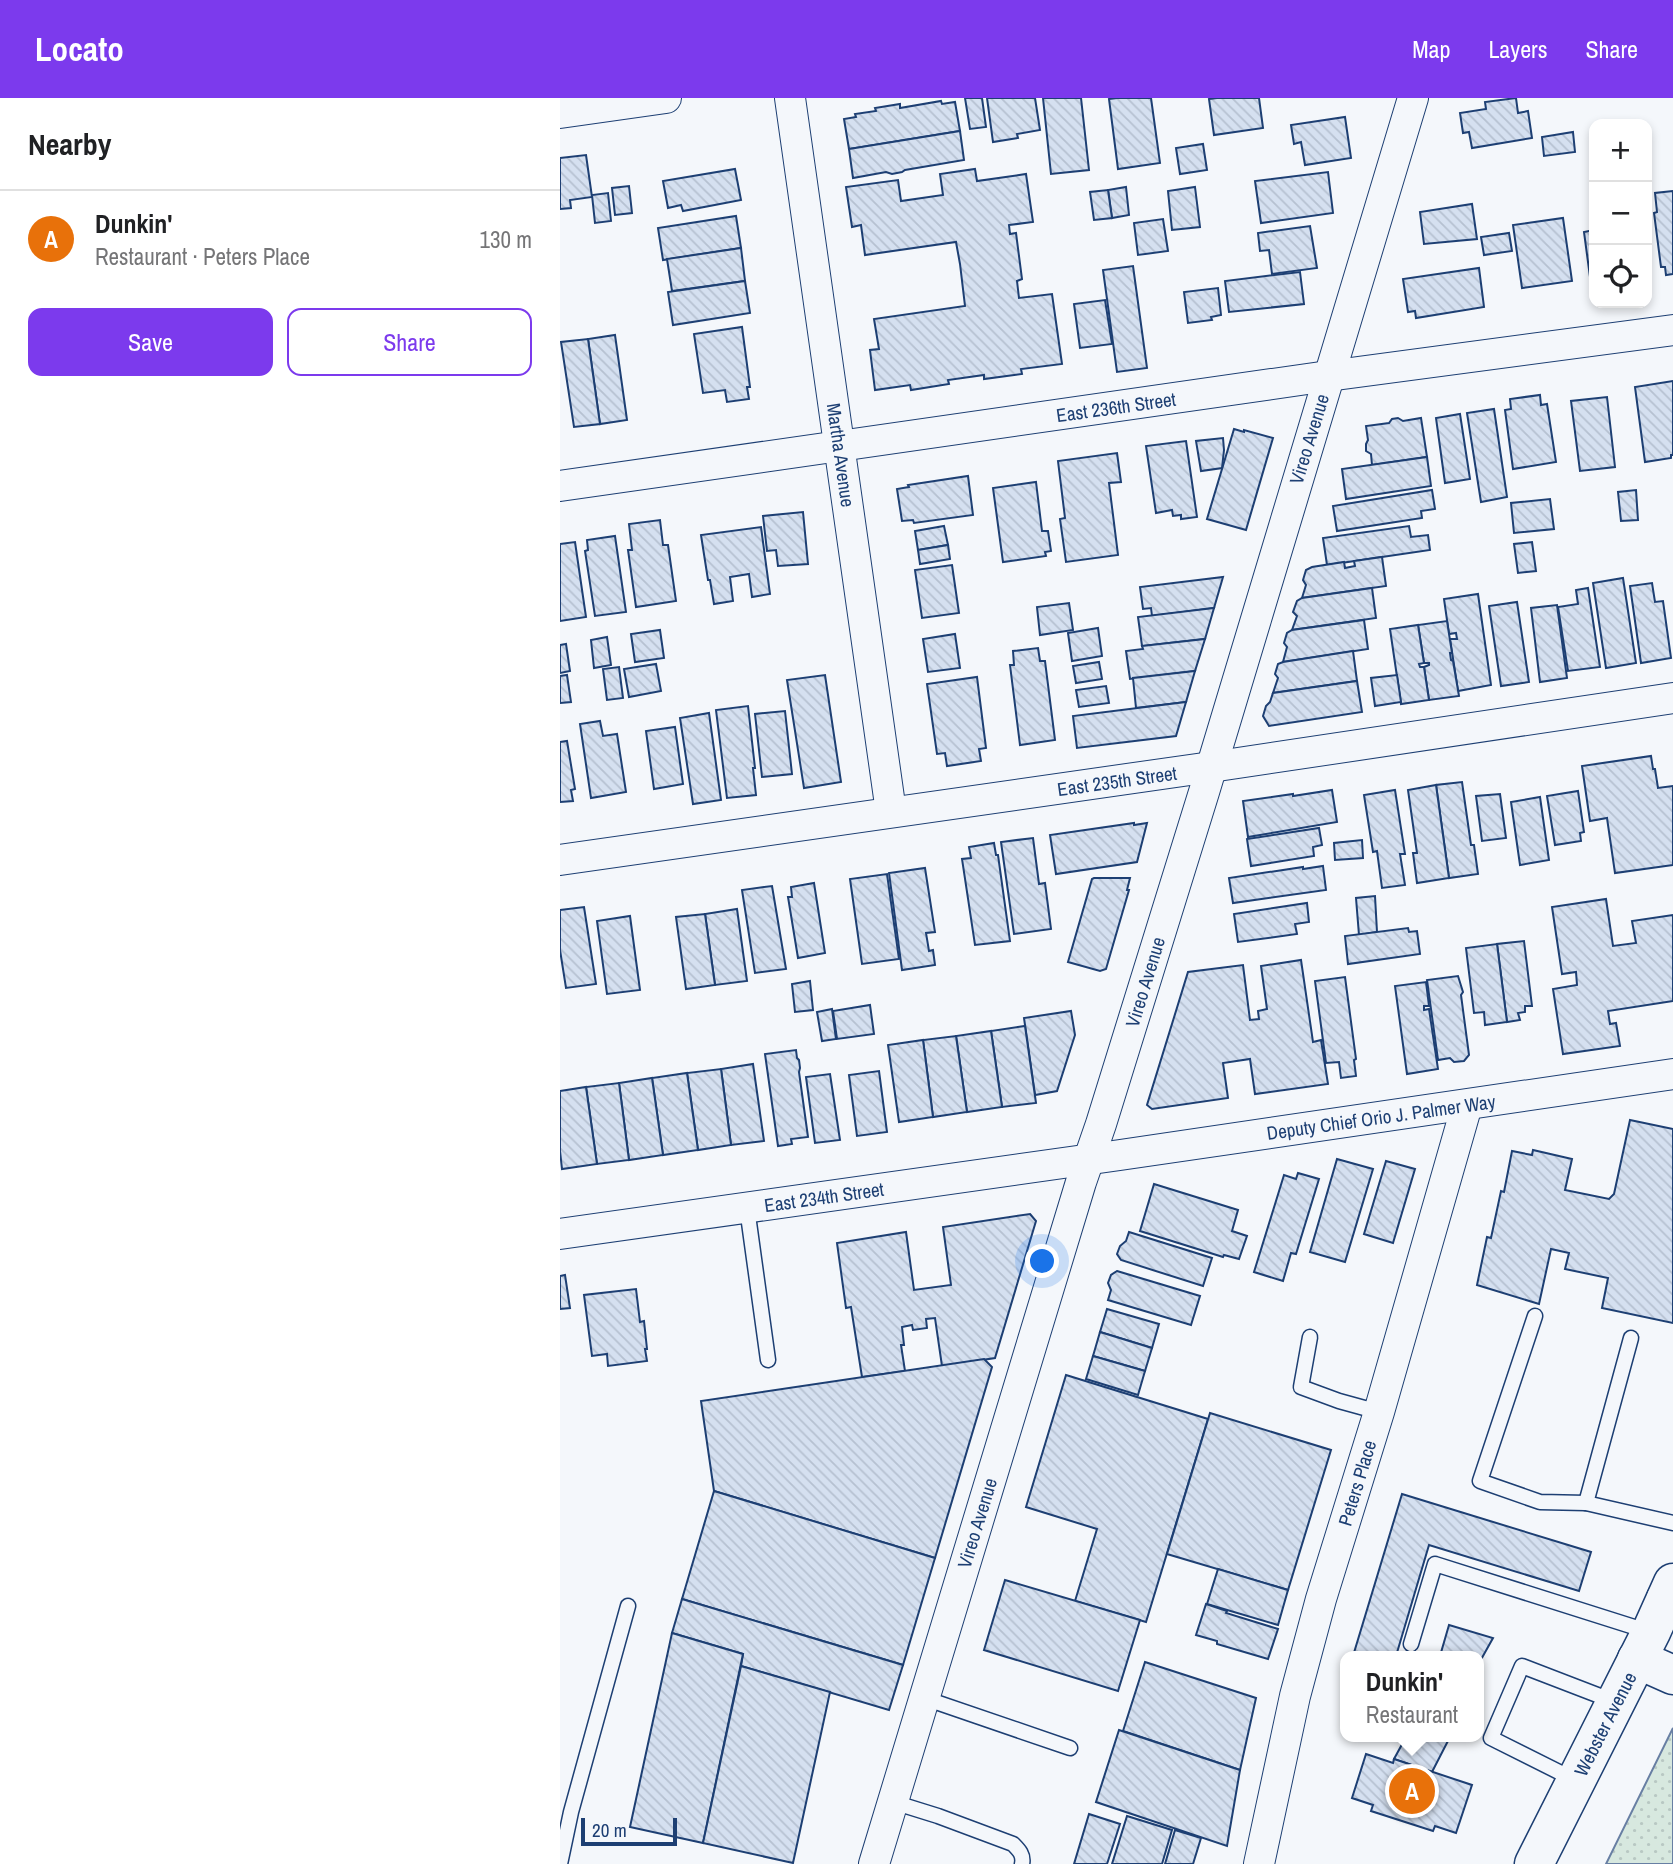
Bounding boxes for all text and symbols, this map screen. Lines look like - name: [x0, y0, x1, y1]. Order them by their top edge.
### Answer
- text: Locato: [35, 27, 124, 71]
- text: Map: [1412, 33, 1450, 65]
- text: Layers: [1488, 33, 1547, 65]
- text: Share: [1585, 33, 1638, 65]
- map controls: [1589, 119, 1652, 308]
- button: +: [1589, 119, 1652, 182]
- text: Nearby: [28, 124, 111, 164]
- button: −: [1589, 182, 1652, 245]
- text: Dunkin': [95, 206, 172, 241]
- text: A: [44, 224, 58, 255]
- text: 130 m: [480, 224, 532, 255]
- text: Restaurant · Peters Place: [95, 241, 310, 272]
- button: locate: [1589, 245, 1652, 308]
- button: Save: [28, 308, 273, 376]
- button: Share: [287, 308, 532, 376]
- street label: East 236th Street: [1055, 386, 1178, 428]
- street label: Vireo Avenue: [1283, 391, 1335, 487]
- street label: Martha Avenue: [821, 401, 861, 509]
- street label: East 235th Street: [1056, 760, 1179, 802]
- street label: Vireo Avenue: [1119, 934, 1171, 1030]
- street label: Deputy Chief Orio J. Palmer Way: [1265, 1088, 1497, 1146]
- street label: East 234th Street: [763, 1176, 886, 1218]
- your location: [1025, 1244, 1059, 1278]
- street label: Peters Place: [1332, 1437, 1382, 1529]
- street label: Vireo Avenue: [951, 1475, 1003, 1571]
- popup: [1340, 1651, 1484, 1742]
- text: Dunkin': [1366, 1664, 1443, 1699]
- street label: Webster Avenue: [1568, 1667, 1642, 1781]
- text: Restaurant: [1366, 1699, 1458, 1730]
- pin: A: [1389, 1765, 1435, 1817]
- scale bar: [581, 1815, 677, 1847]
- text: 20 m: [592, 1817, 627, 1843]

